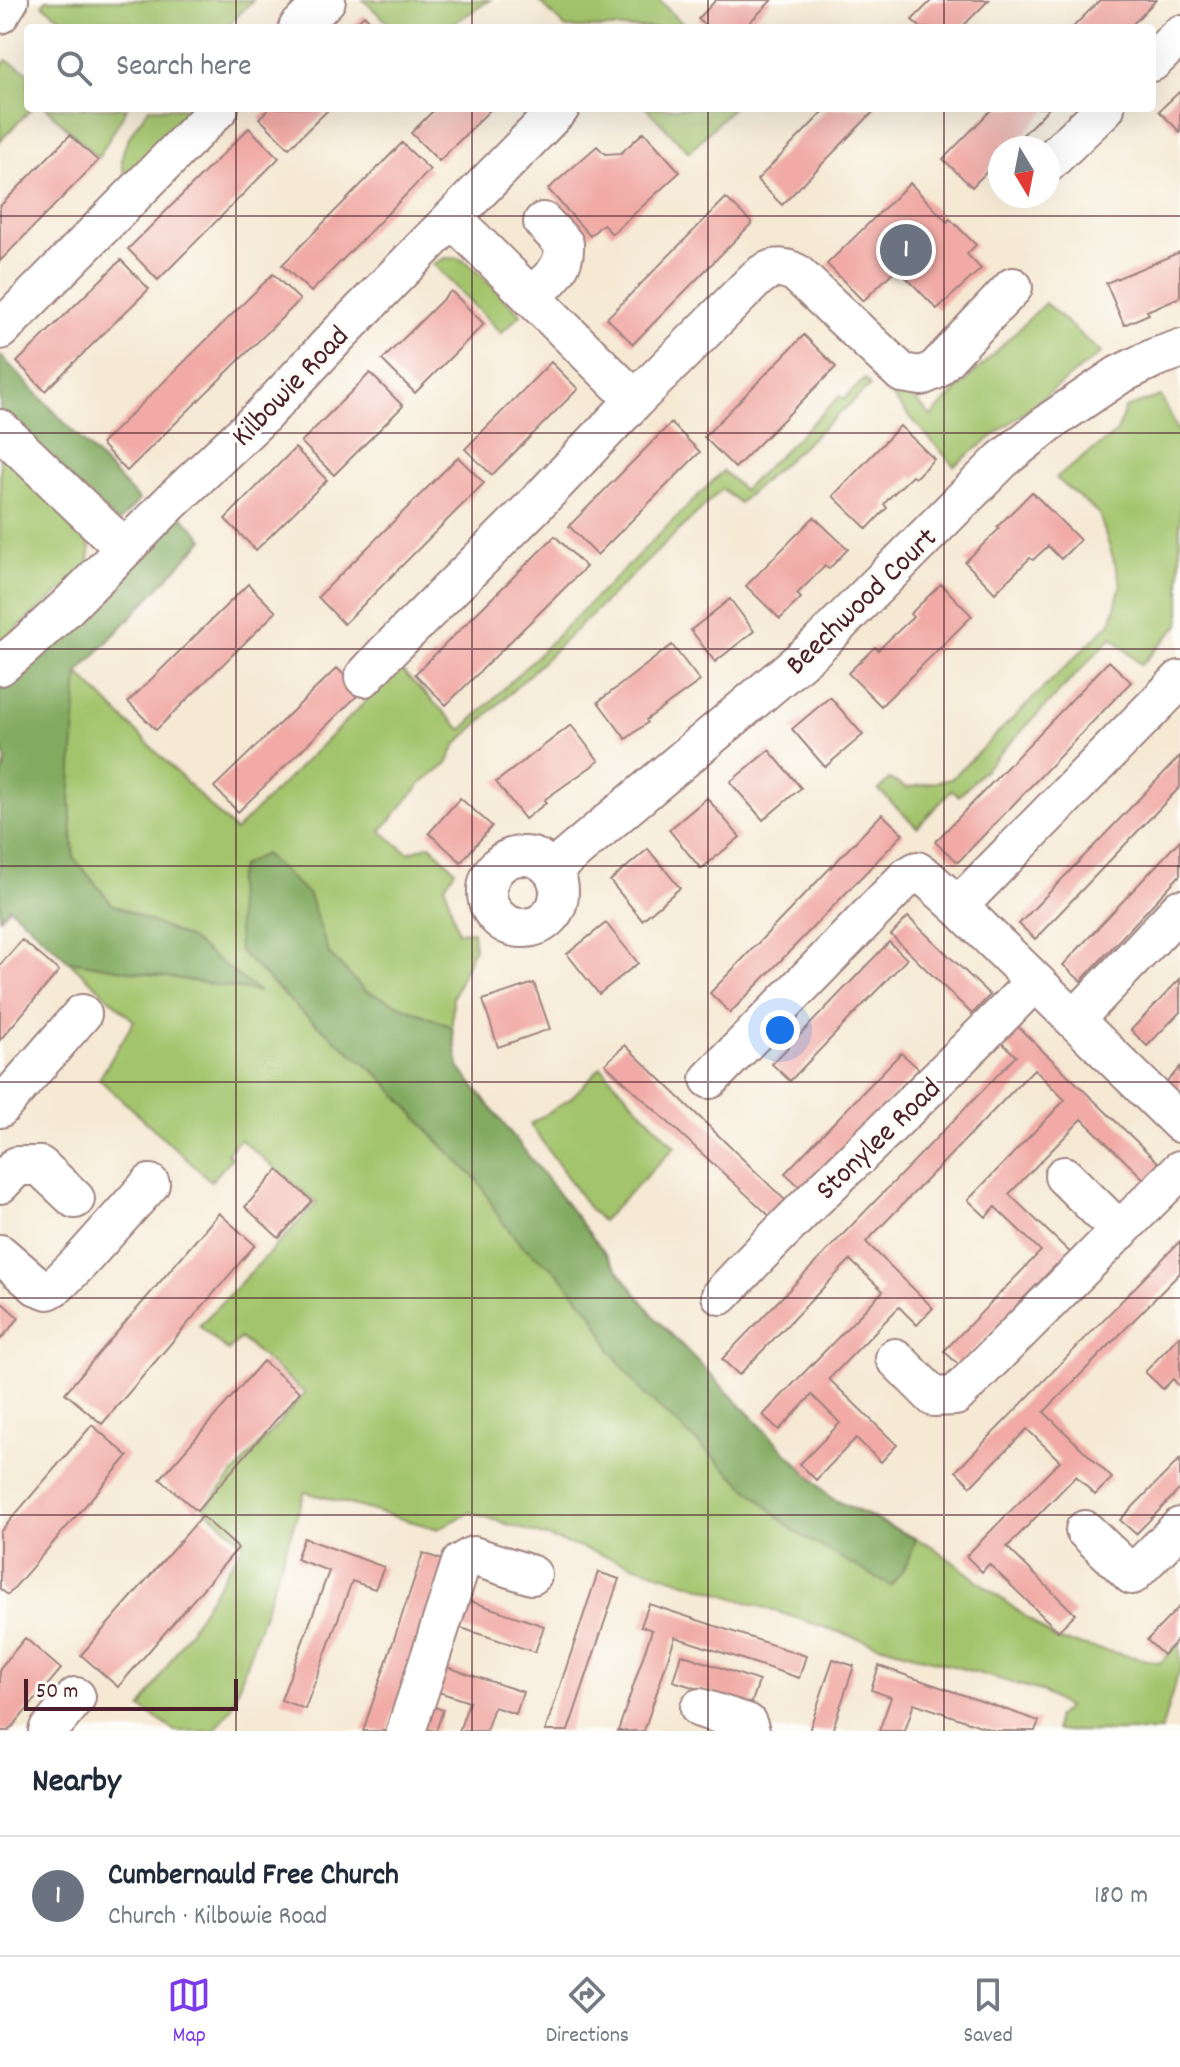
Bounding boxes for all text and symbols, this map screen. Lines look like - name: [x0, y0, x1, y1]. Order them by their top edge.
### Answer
- search box: [24, 24, 1156, 112]
- icon: search: [52, 46, 96, 90]
- text: Search here: [116, 47, 252, 90]
- north arrow: [988, 136, 1060, 208]
- pin: 1: [880, 220, 932, 280]
- street label: Kilbowie Road: [223, 318, 361, 458]
- street label: Beechwood Court: [777, 519, 949, 687]
- your location: [760, 1010, 800, 1050]
- street label: Stonylee Road: [808, 1070, 953, 1212]
- scale bar: [24, 1675, 238, 1711]
- text: 50 m: [36, 1677, 78, 1708]
- text: Nearby: [32, 1759, 121, 1808]
- text: Cumbernauld Free Church: [108, 1856, 399, 1899]
- text: 1: [55, 1878, 61, 1915]
- text: 180 m: [1094, 1878, 1148, 1915]
- text: Church · Kilbowie Road: [108, 1899, 327, 1936]
- tab: Map: [167, 1973, 211, 2052]
- tab: Directions: [546, 1973, 629, 2052]
- tab: Saved: [964, 1973, 1013, 2052]

